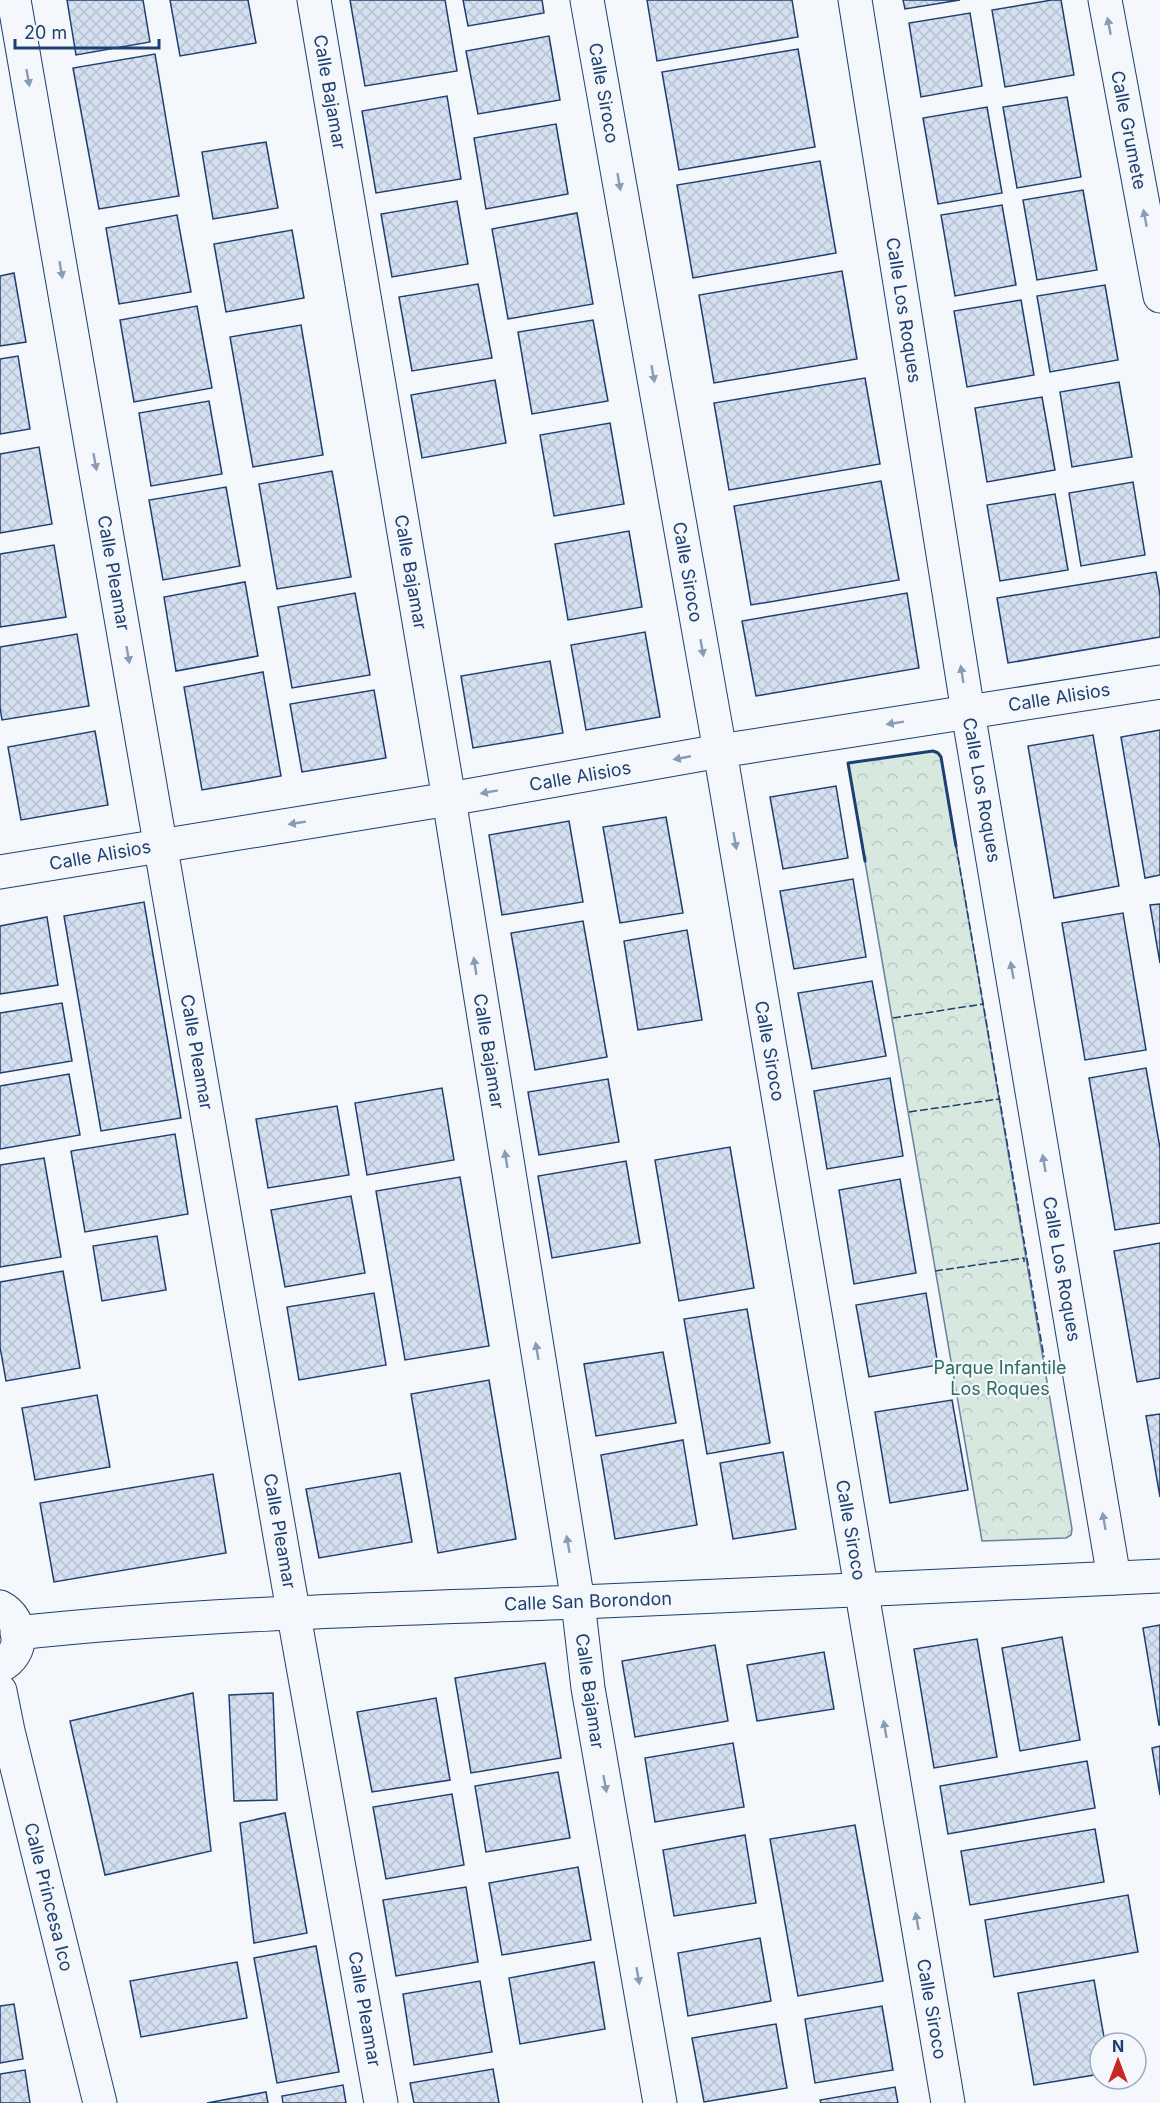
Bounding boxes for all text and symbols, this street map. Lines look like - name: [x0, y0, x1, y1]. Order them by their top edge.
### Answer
- scale bar: [15, 12, 159, 50]
- one-way arrow: [1104, 16, 1113, 35]
- text: 20 m: [24, 22, 67, 43]
- street label: Calle Bajamar: [310, 33, 350, 151]
- street label: Calle Siroco: [585, 41, 623, 145]
- one-way arrow: [23, 69, 32, 88]
- street label: Calle Grumete: [1107, 69, 1151, 191]
- one-way arrow: [615, 172, 624, 191]
- one-way arrow: [1140, 208, 1149, 227]
- street label: Calle Los Roques: [882, 236, 926, 384]
- one-way arrow: [57, 261, 66, 280]
- one-way arrow: [649, 364, 658, 383]
- one-way arrow: [91, 453, 100, 472]
- street label: Calle Bajamar: [391, 513, 431, 631]
- street label: Calle Pleamar: [94, 514, 135, 633]
- street label: Calle Siroco: [669, 520, 707, 624]
- one-way arrow: [698, 639, 707, 658]
- one-way arrow: [124, 645, 133, 664]
- one-way arrow: [958, 665, 967, 684]
- street label: Calle Alisios: [1007, 679, 1111, 715]
- street label: Calle Los Roques: [959, 716, 1005, 864]
- one-way arrow: [885, 719, 904, 728]
- one-way arrow: [672, 754, 691, 763]
- street label: Calle Alisios: [528, 757, 632, 795]
- one-way arrow: [480, 787, 499, 796]
- one-way arrow: [287, 819, 306, 828]
- one-way arrow: [731, 831, 740, 850]
- street label: Calle Alisios: [48, 836, 152, 874]
- one-way arrow: [471, 957, 480, 976]
- one-way arrow: [1007, 961, 1016, 980]
- street label: Calle Bajamar: [470, 992, 509, 1110]
- street label: Calle Pleamar: [177, 993, 218, 1112]
- street label: Calle Siroco: [751, 999, 789, 1103]
- one-way arrow: [501, 1149, 510, 1168]
- one-way arrow: [1039, 1153, 1048, 1172]
- street label: Calle Los Roques: [1039, 1195, 1085, 1343]
- one-way arrow: [532, 1342, 541, 1361]
- park label: Parque Infantile Los Roques: [934, 1357, 1067, 1399]
- street label: Calle Pleamar: [260, 1472, 301, 1591]
- street label: Calle Siroco: [832, 1478, 870, 1582]
- one-way arrow: [1099, 1511, 1108, 1530]
- one-way arrow: [563, 1534, 572, 1553]
- street label: Calle San Borondon: [504, 1588, 672, 1614]
- street label: Calle Bajamar: [571, 1632, 609, 1750]
- one-way arrow: [880, 1719, 889, 1738]
- one-way arrow: [600, 1775, 609, 1794]
- street label: Calle Princesa Ico: [20, 1821, 78, 1973]
- one-way arrow: [913, 1911, 922, 1930]
- street label: Calle Pleamar: [345, 1950, 386, 2069]
- street label: Calle Siroco: [913, 1957, 951, 2061]
- one-way arrow: [634, 1967, 643, 1986]
- north arrow: [1088, 2031, 1148, 2091]
- text: N: [1112, 2036, 1124, 2056]

